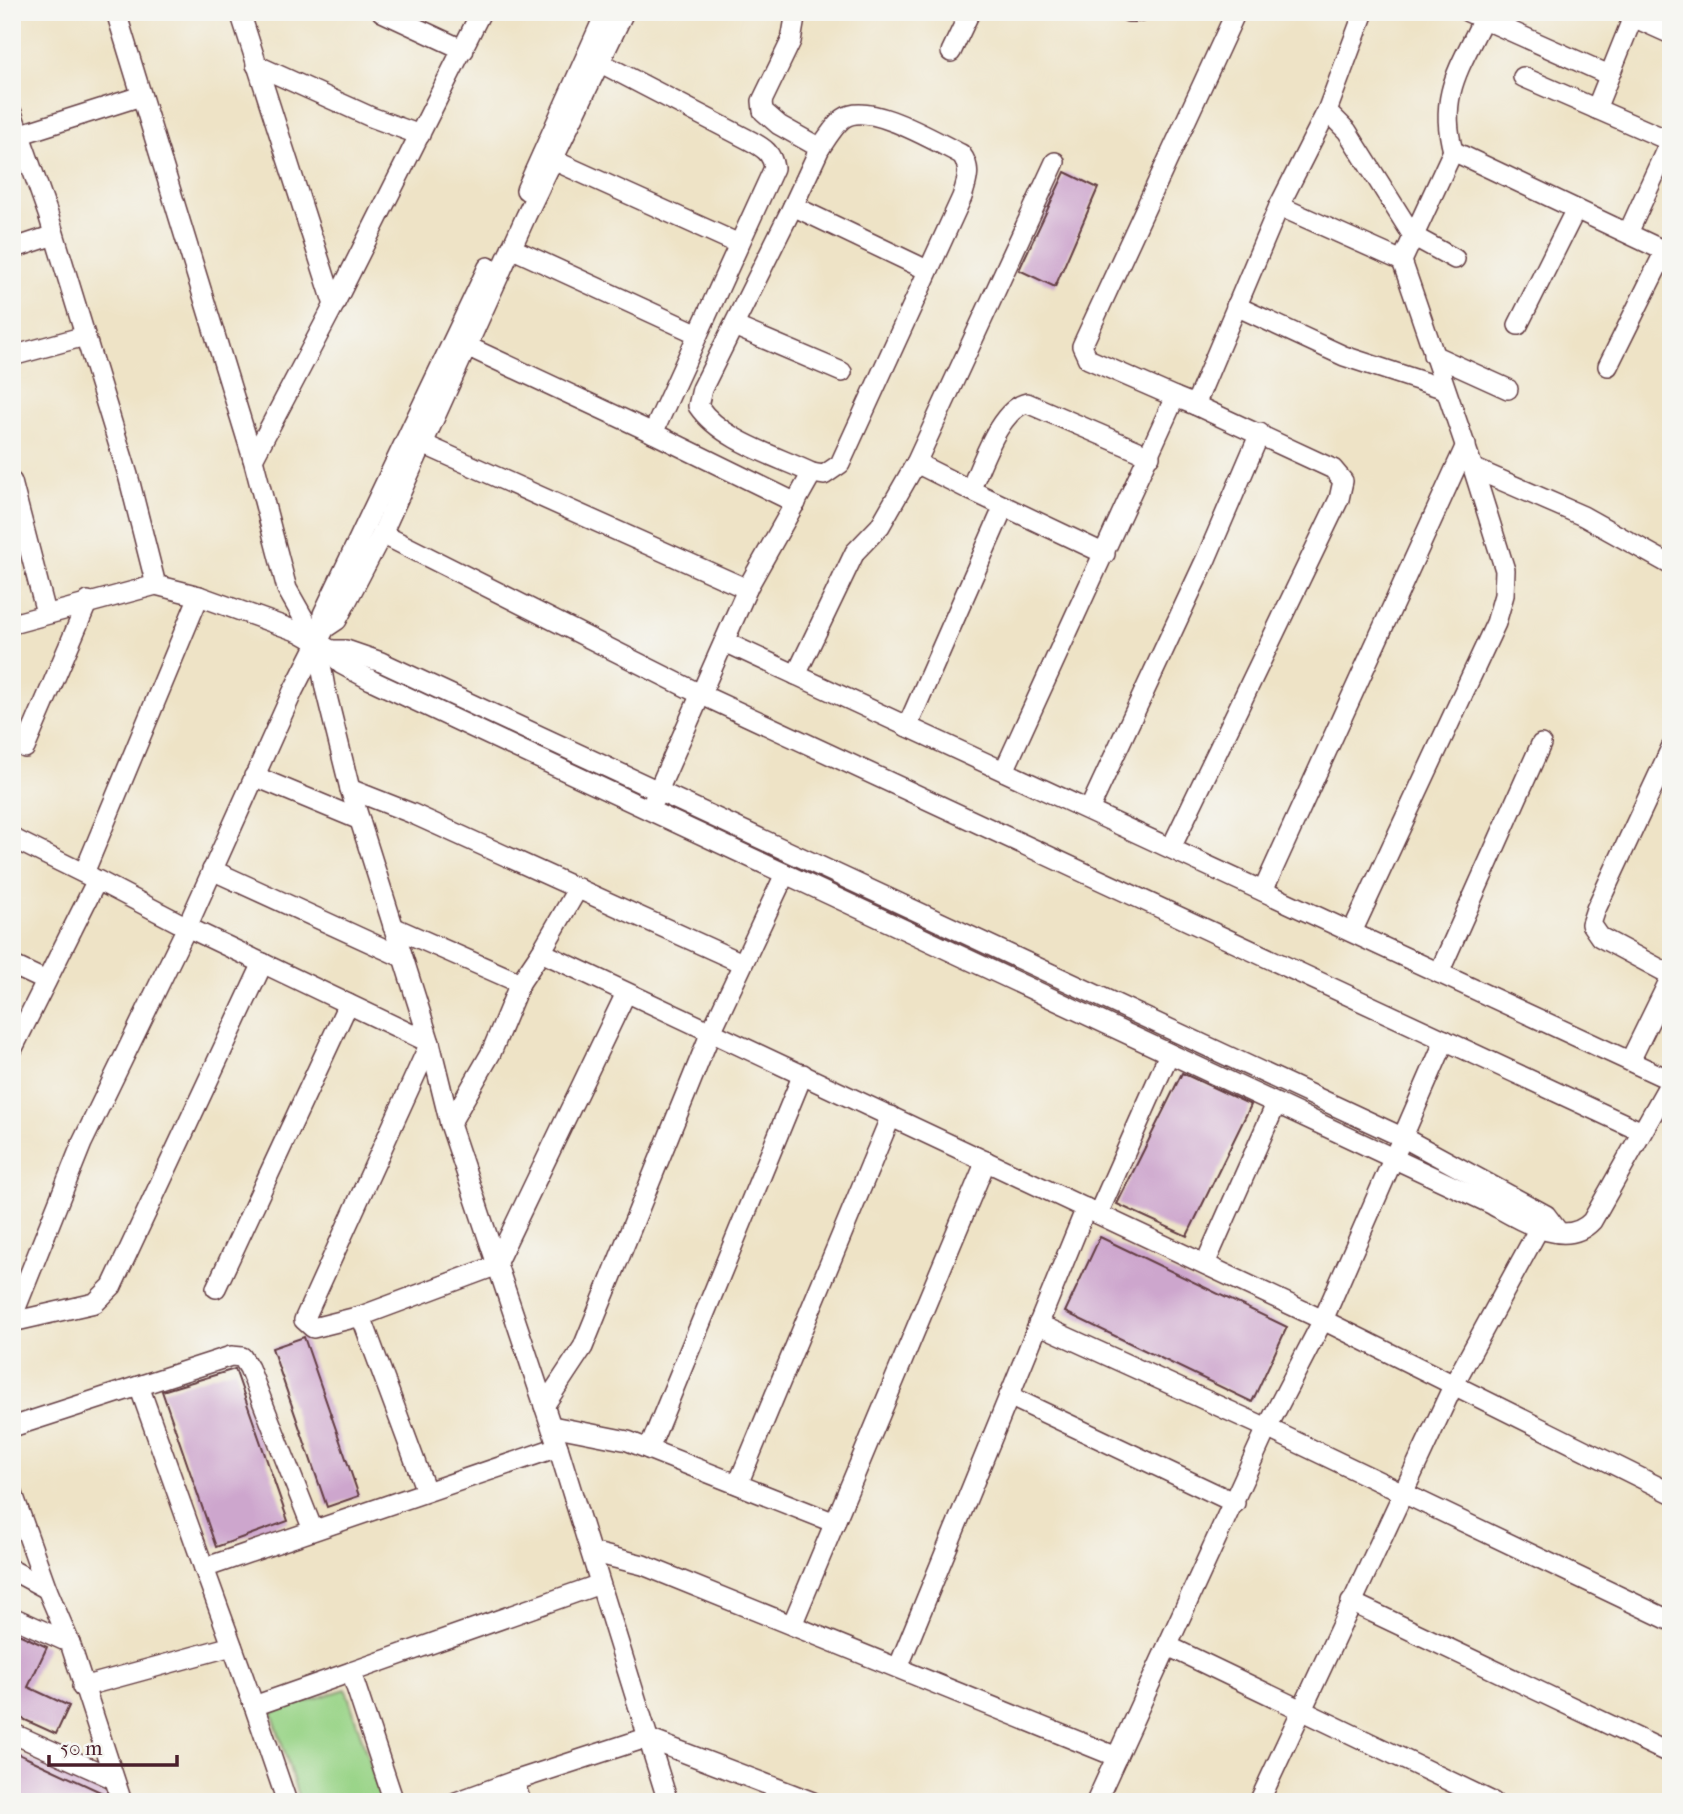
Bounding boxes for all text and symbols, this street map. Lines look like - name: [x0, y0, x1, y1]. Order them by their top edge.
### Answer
- scale bar: [49, 1723, 177, 1767]
- text: 50 m: [60, 1736, 103, 1760]

